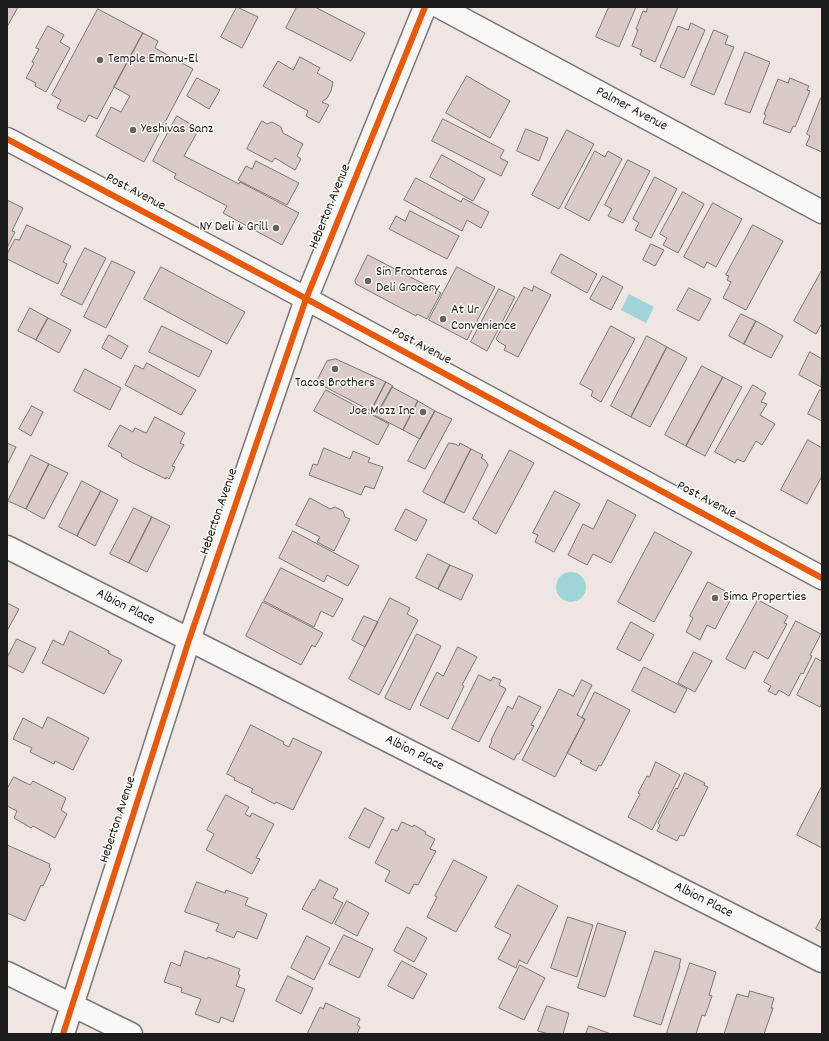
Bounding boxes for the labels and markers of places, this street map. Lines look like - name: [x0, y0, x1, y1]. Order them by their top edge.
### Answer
- place label: Temple Emanu-El: [108, 52, 198, 68]
- marker: Temple Emanu-El: [95, 55, 105, 65]
- place label: Yeshivas Sanz: [141, 122, 213, 138]
- marker: Yeshivas Sanz: [128, 125, 138, 135]
- place label: NY Deli & Grill: [199, 220, 268, 236]
- marker: NY Deli & Grill: [271, 223, 281, 233]
- place label: Sin Fronteras Deli Grocery: [376, 265, 448, 298]
- marker: Sin Fronteras Deli Grocery: [363, 276, 373, 286]
- place label: At Ur Convenience: [451, 303, 516, 336]
- marker: At Ur Convenience: [438, 314, 448, 324]
- marker: Tacos Brothers: [330, 364, 340, 374]
- place label: Tacos Brothers: [295, 376, 375, 392]
- place label: Joe Mozz Inc: [350, 404, 415, 420]
- marker: Joe Mozz Inc: [418, 407, 428, 417]
- place label: Sima Properties: [723, 590, 806, 606]
- marker: Sima Properties: [710, 593, 720, 603]

